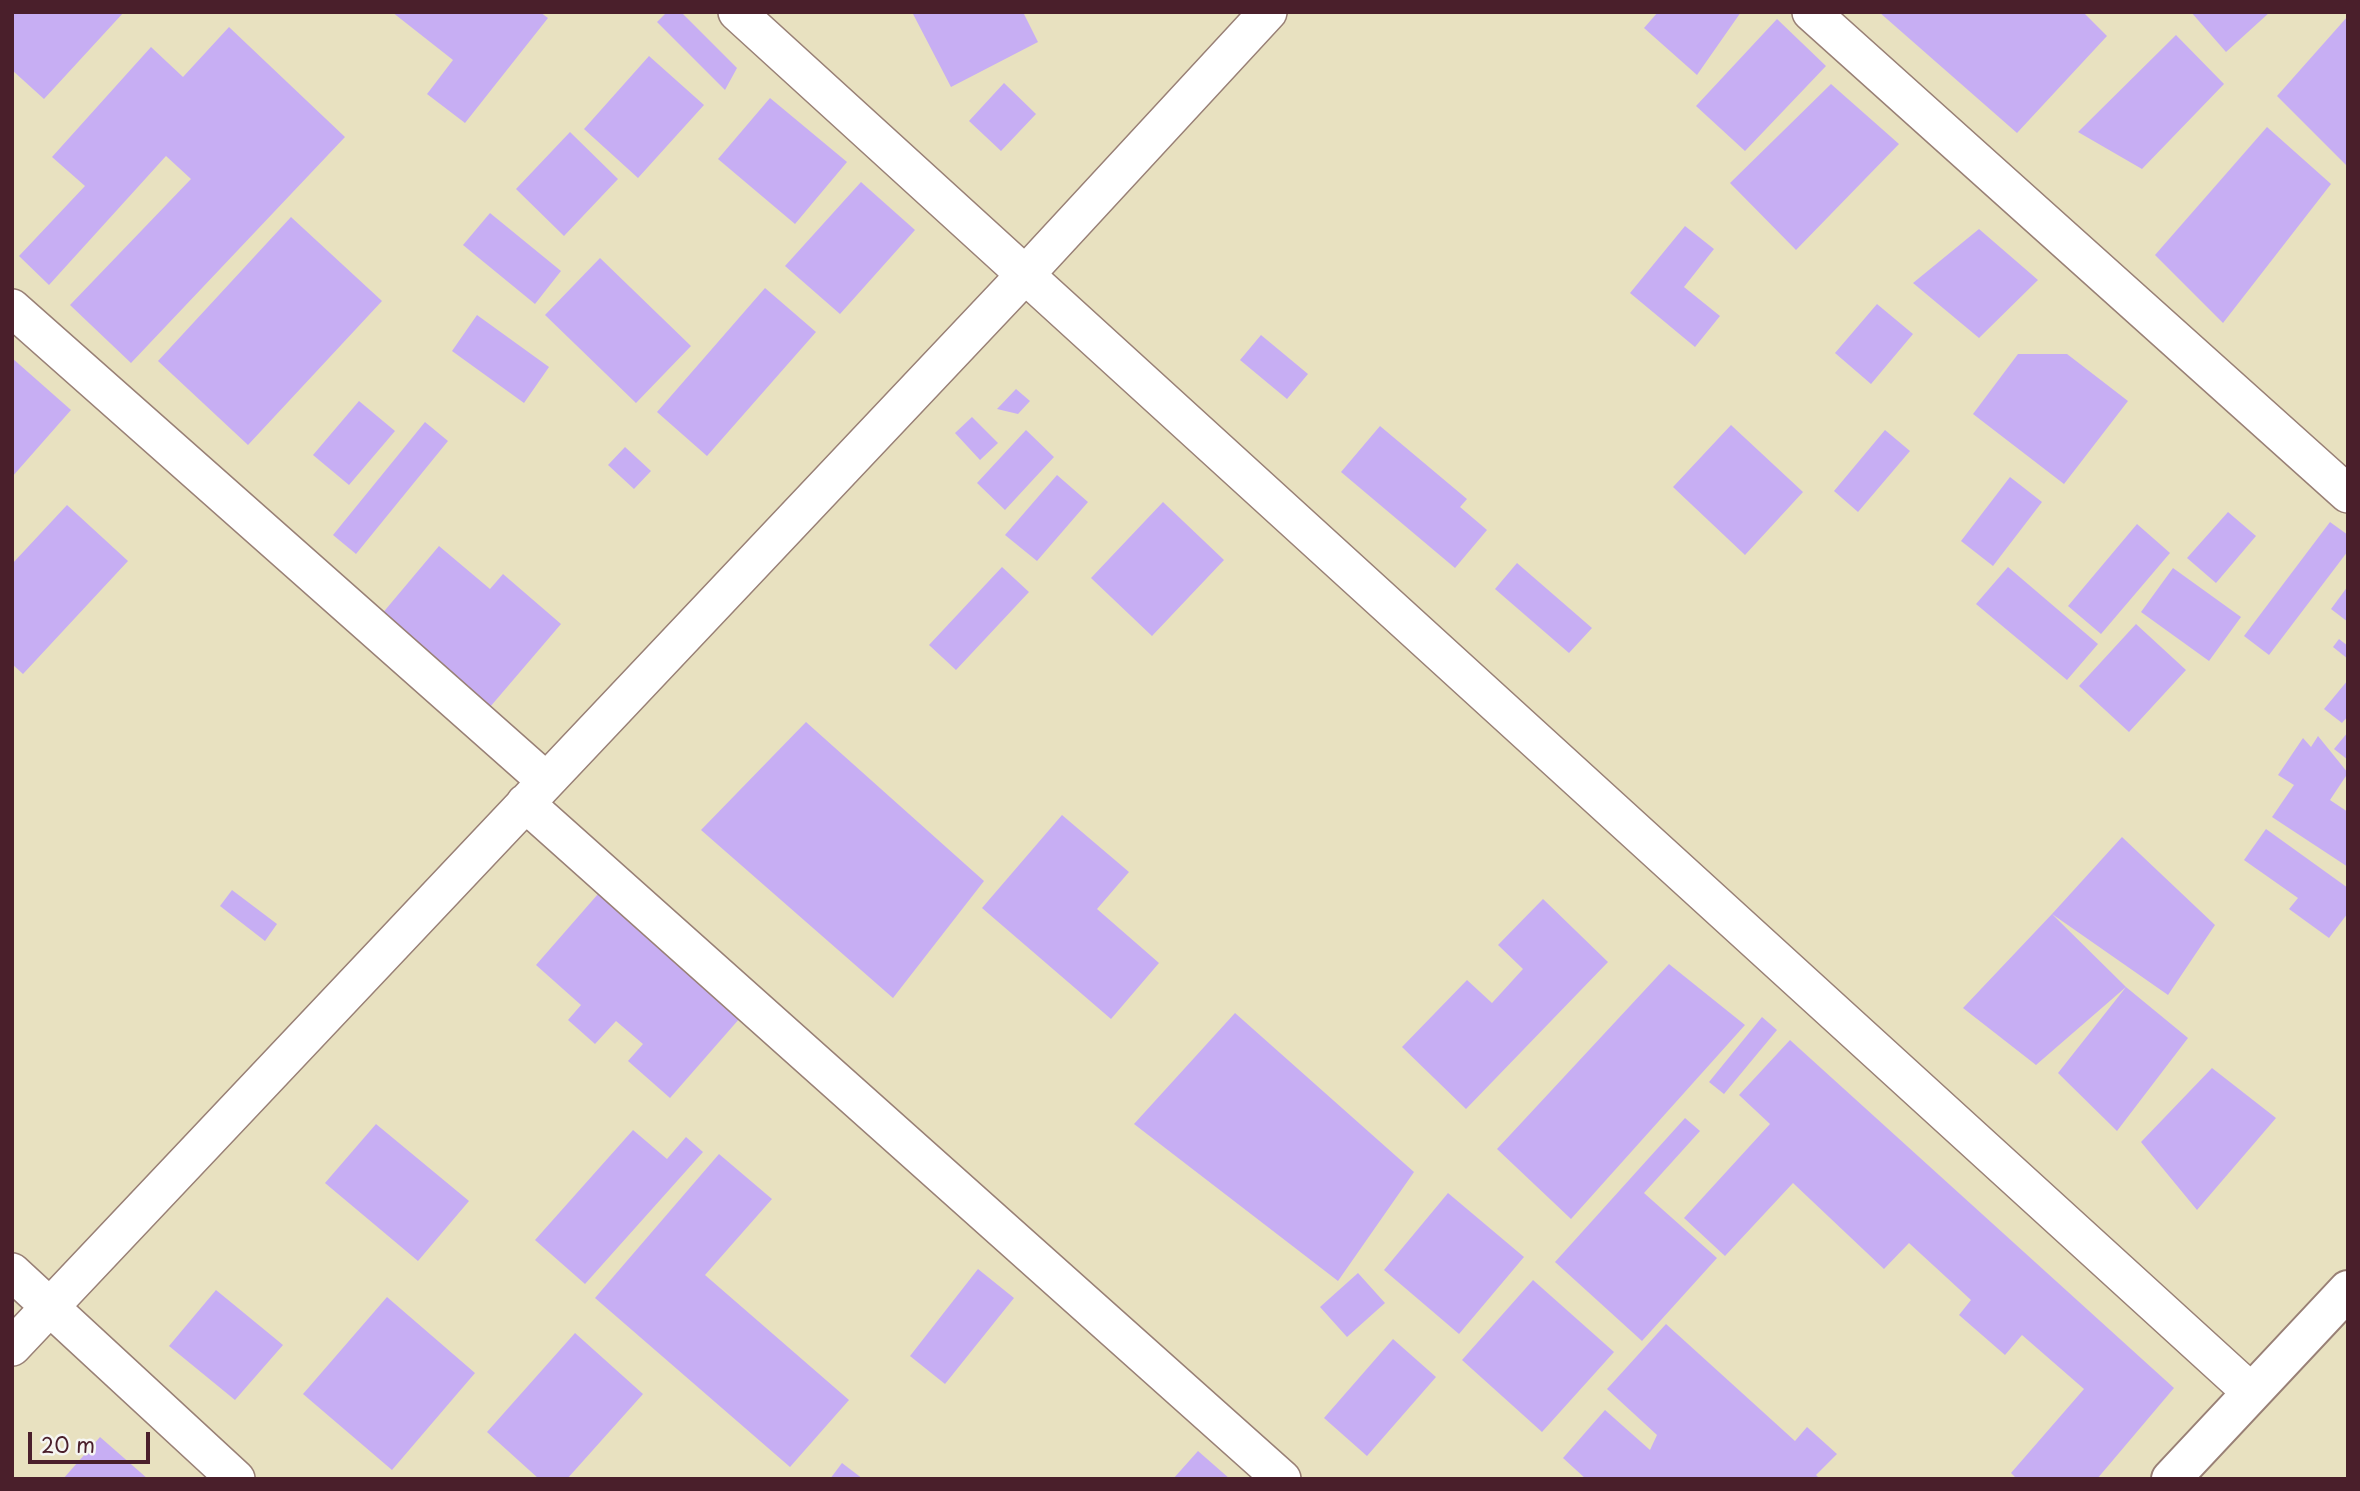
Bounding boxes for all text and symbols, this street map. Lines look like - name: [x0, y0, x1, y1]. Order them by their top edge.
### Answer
- scale bar: [32, 1418, 154, 1462]
- text: 20 m: [41, 1428, 95, 1460]

